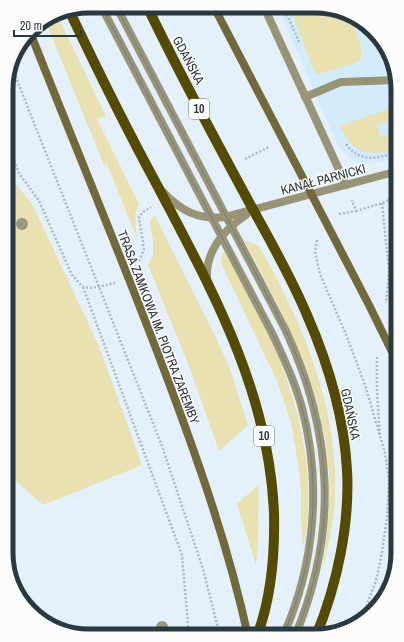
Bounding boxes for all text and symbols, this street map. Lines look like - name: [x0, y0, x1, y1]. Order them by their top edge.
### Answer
- scale bar: [14, 12, 81, 38]
- text: 20 m: [20, 18, 42, 34]
- street label: GDAŃSKA: [169, 33, 209, 88]
- road number: 10: [189, 99, 209, 119]
- street label: KANAŁ PARNICKI: [279, 160, 367, 199]
- street label: TRASA ZAMKOWA IM. PIOTRA ZAREMBY: [114, 228, 203, 427]
- street label: GDAŃSKA: [337, 387, 364, 442]
- road number: 10: [254, 426, 274, 446]

